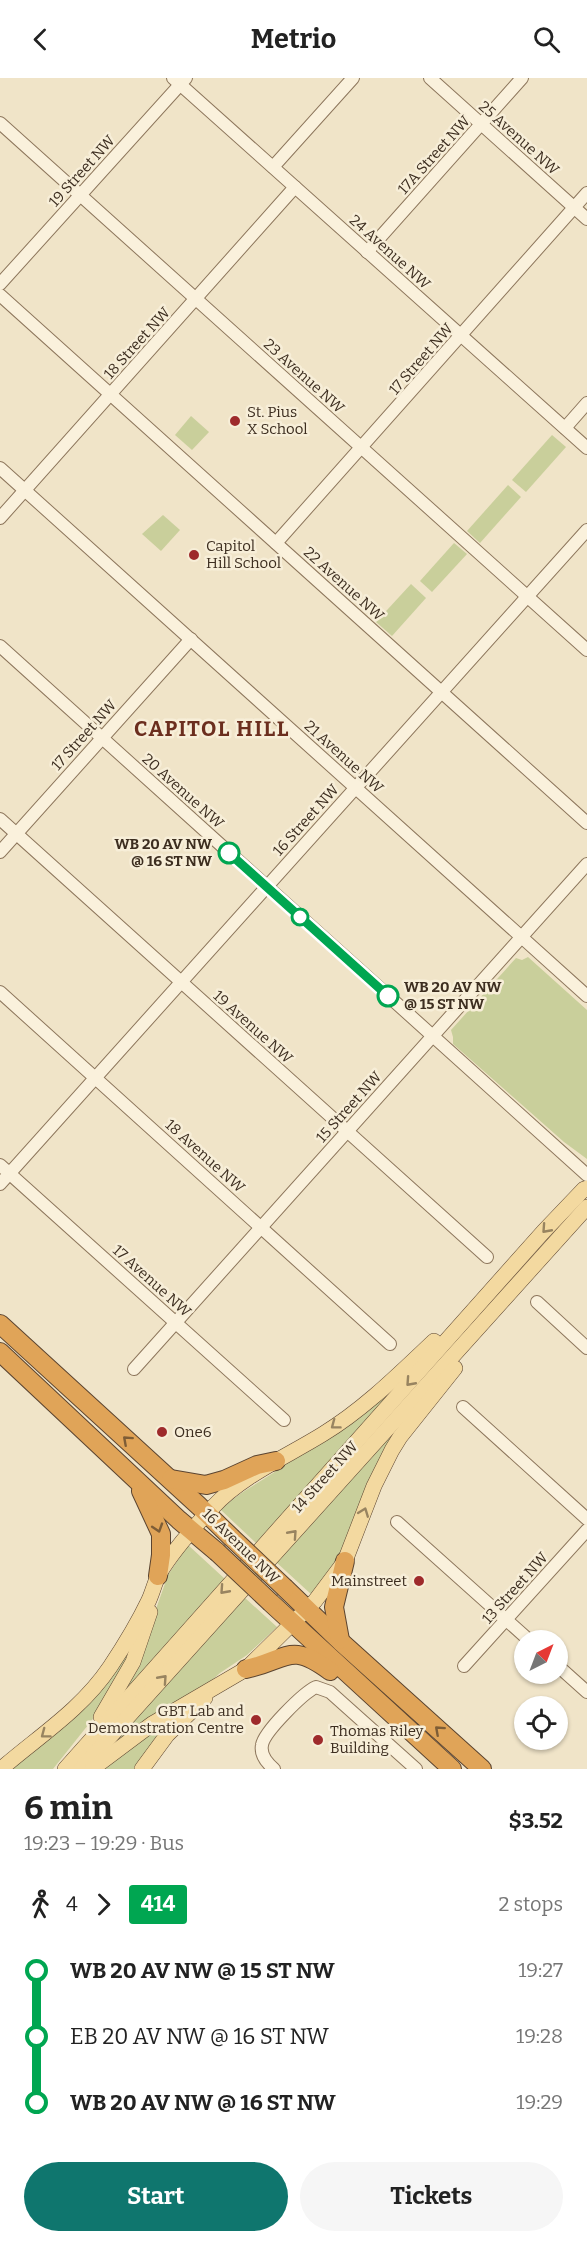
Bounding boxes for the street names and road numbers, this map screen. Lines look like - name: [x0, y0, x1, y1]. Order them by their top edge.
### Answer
- street label: 25 Avenue NW: [475, 97, 563, 179]
- street label: 17A Street NW: [394, 112, 474, 198]
- street label: 19 Street NW: [45, 131, 119, 211]
- street label: 24 Avenue NW: [346, 211, 435, 293]
- street label: 18 Street NW: [100, 303, 174, 383]
- street label: 17 Street NW: [385, 319, 457, 398]
- street label: 23 Avenue NW: [260, 335, 349, 417]
- street label: 22 Avenue NW: [300, 543, 388, 625]
- street label: 17 Street NW: [48, 696, 121, 774]
- street label: 21 Avenue NW: [301, 717, 388, 798]
- street label: 20 Avenue NW: [139, 750, 228, 833]
- street label: 16 Street NW: [269, 780, 343, 860]
- street label: 19 Avenue NW: [210, 987, 297, 1068]
- street label: 15 Street NW: [312, 1067, 386, 1146]
- street label: 18 Avenue NW: [162, 1116, 249, 1197]
- street label: 17 Avenue NW: [109, 1241, 195, 1321]
- street label: 14 Street NW: [288, 1437, 362, 1516]
- street label: 16 Avenue NW: [199, 1505, 284, 1588]
- street label: 13 Street NW: [478, 1548, 552, 1627]

